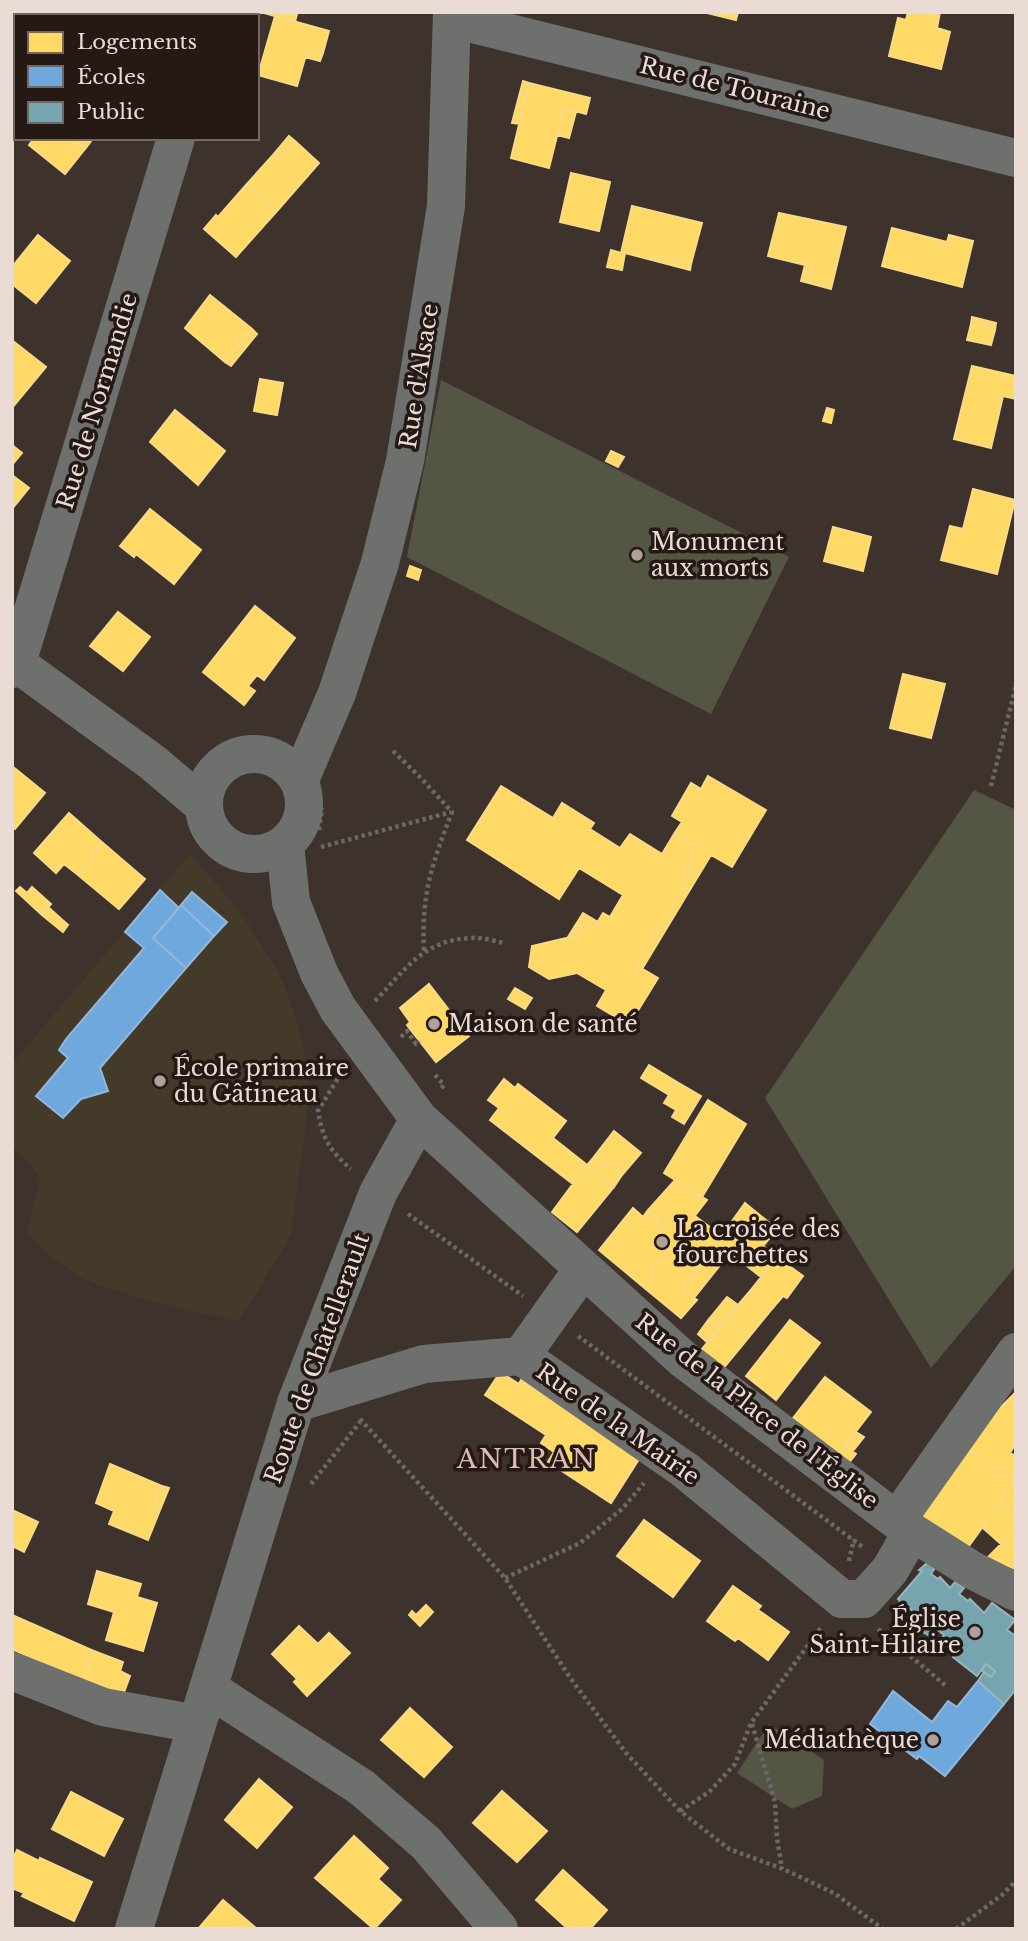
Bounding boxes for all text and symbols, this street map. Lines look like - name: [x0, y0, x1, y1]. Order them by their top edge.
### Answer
- legend: [14, 14, 259, 140]
- text: Logements: [77, 29, 197, 55]
- street label: Rue de Touraine: [637, 51, 833, 125]
- text: Écoles: [77, 64, 146, 90]
- text: Public: [77, 99, 144, 125]
- street label: Rue de Normandie: [51, 290, 143, 512]
- street label: Rue d'Alsace: [394, 302, 444, 450]
- place label: Monument aux morts: [651, 528, 784, 582]
- marker: Monument aux morts: [629, 547, 645, 563]
- place label: Maison de santé: [448, 1010, 638, 1038]
- marker: Maison de santé: [426, 1016, 442, 1032]
- place label: École primaire du Gâtineau: [174, 1053, 349, 1108]
- marker: École primaire du Gâtineau: [152, 1073, 168, 1089]
- place label: La croisée des fourchettes: [676, 1215, 840, 1269]
- street label: Route de Châtellerault: [259, 1229, 375, 1487]
- marker: La croisée des fourchettes: [654, 1234, 670, 1250]
- street label: Rue de la Place de l'Église: [630, 1307, 885, 1515]
- street label: Rue de la Mairie: [531, 1357, 705, 1491]
- district label: ANTRAN: [456, 1443, 597, 1475]
- place label: Église Saint-Hilaire: [810, 1604, 961, 1659]
- marker: Église Saint-Hilaire: [967, 1624, 983, 1640]
- place label: Médiathèque: [764, 1726, 919, 1754]
- marker: Médiathèque: [925, 1732, 941, 1748]

